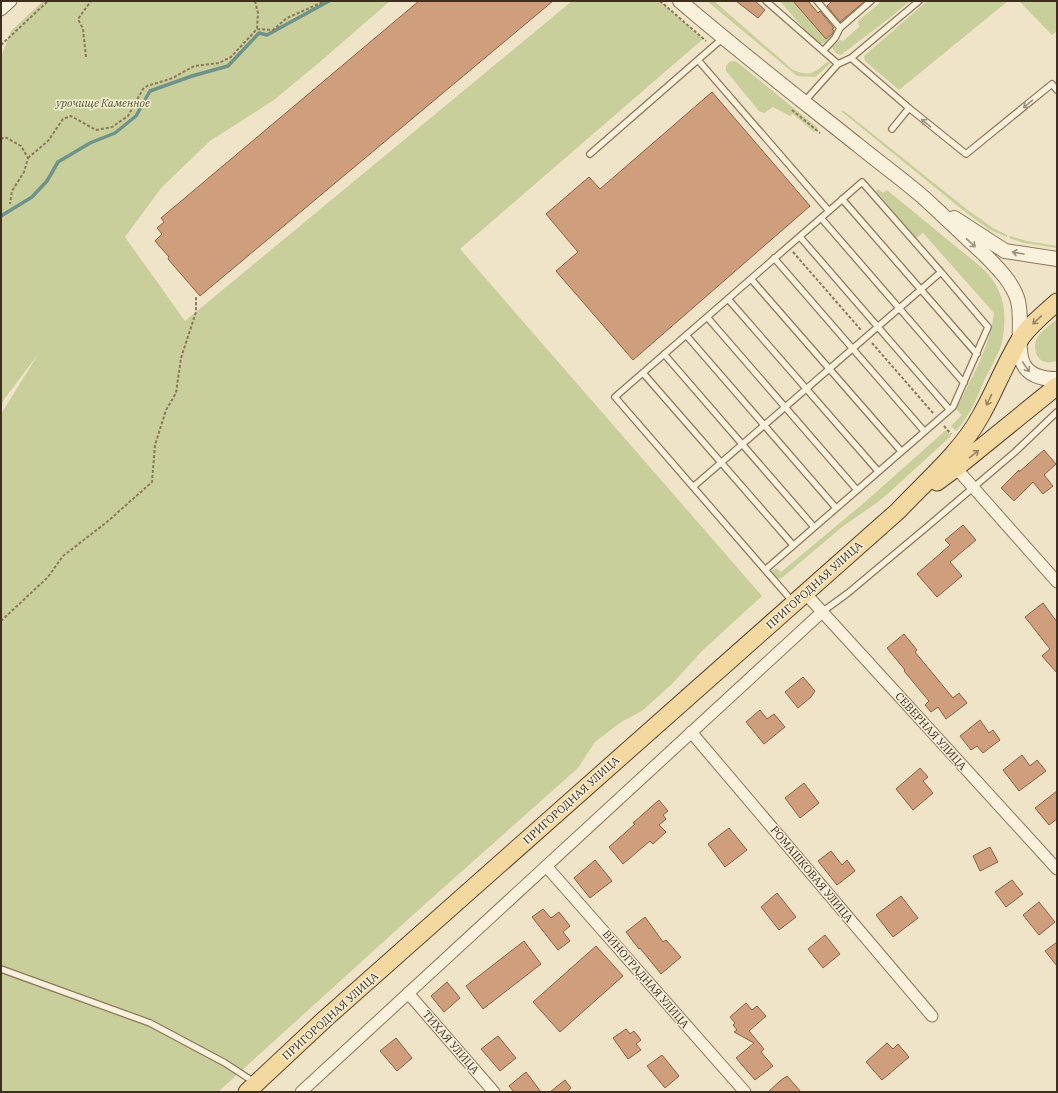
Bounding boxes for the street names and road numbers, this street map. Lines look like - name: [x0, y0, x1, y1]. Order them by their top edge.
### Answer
- street label: ПРИГОРОДНАЯ УЛИЦА: [763, 538, 865, 632]
- street label: СЕВЕРНАЯ УЛИЦА: [892, 689, 970, 773]
- street label: ПРИГОРОДНАЯ УЛИЦА: [520, 753, 622, 847]
- street label: РОМАШКОВАЯ УЛИЦА: [768, 823, 857, 925]
- street label: ВИНОГРАДНАЯ УЛИЦА: [600, 927, 693, 1031]
- street label: ПРИГОРОДНАЯ УЛИЦА: [279, 969, 381, 1063]
- street label: ТИХАЯ УЛИЦА: [420, 1007, 483, 1077]

